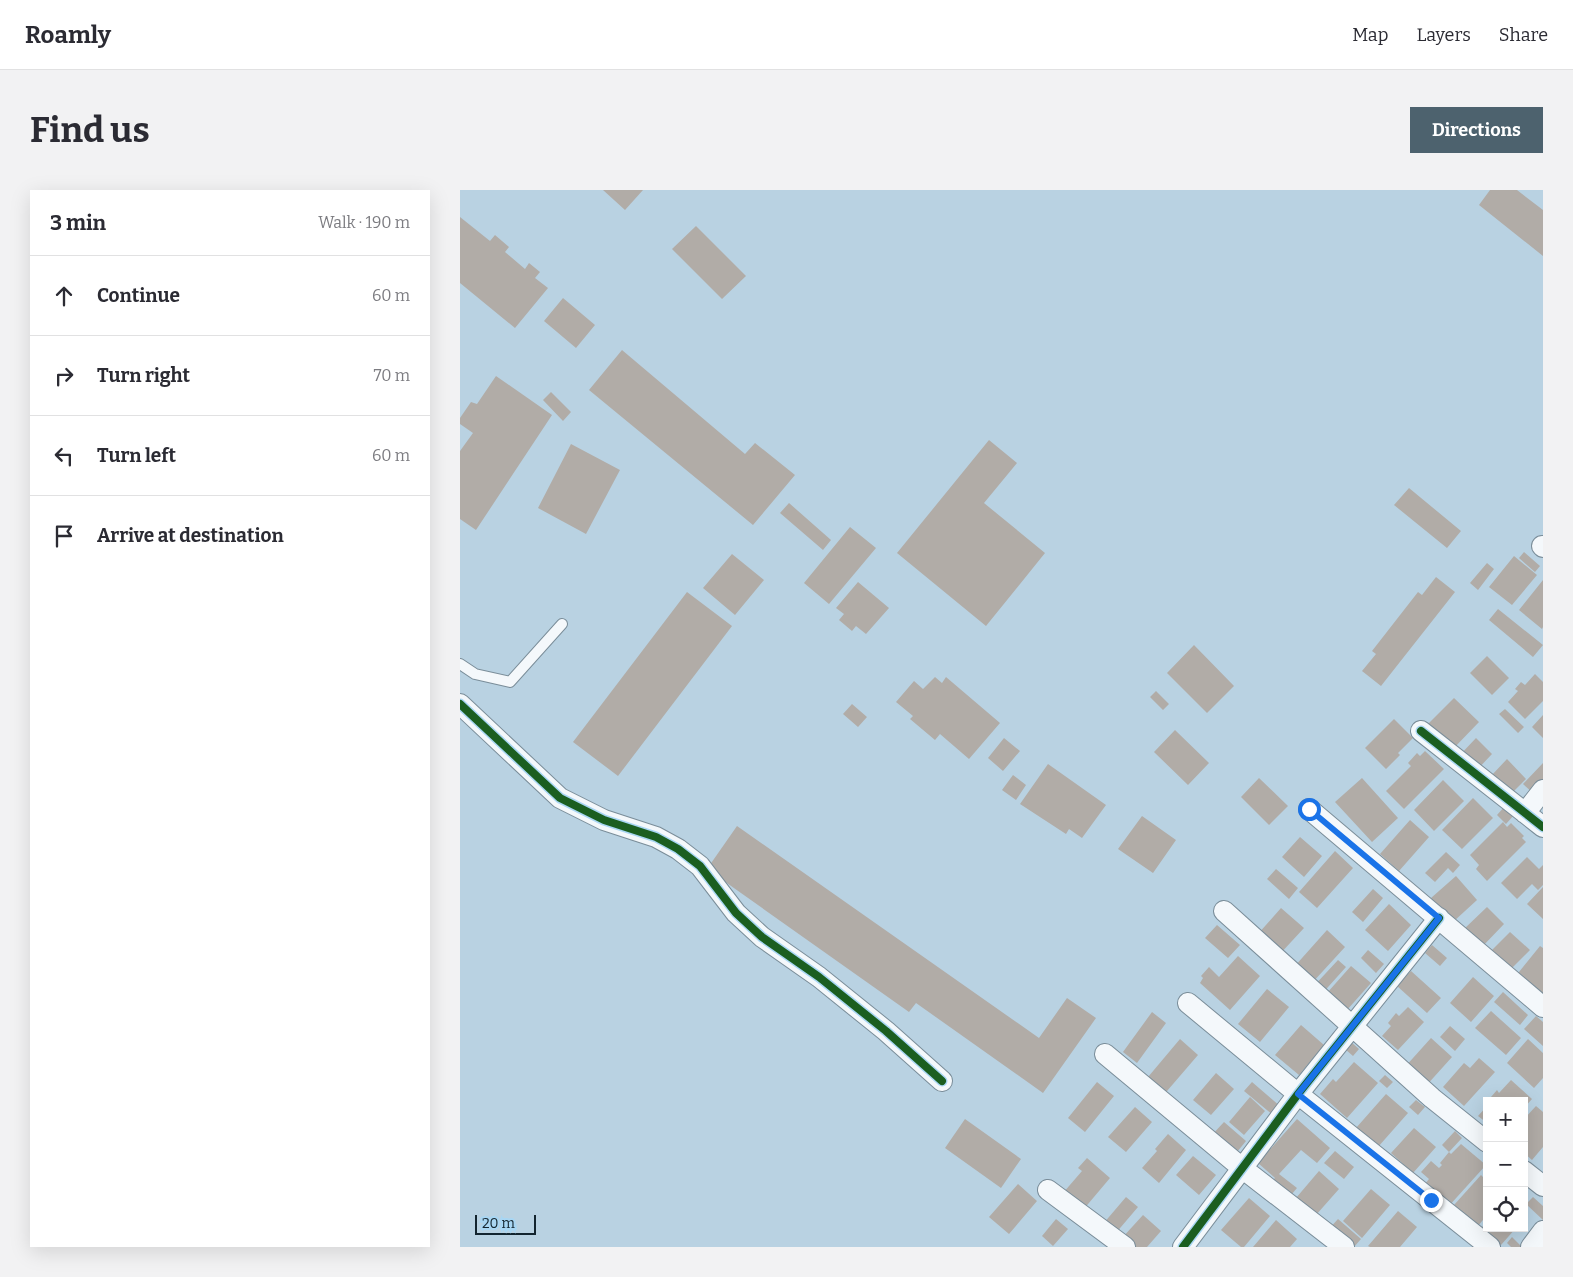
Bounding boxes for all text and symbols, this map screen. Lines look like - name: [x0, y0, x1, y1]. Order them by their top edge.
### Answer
- text: Roamly: [25, 21, 111, 49]
- text: Map: [1352, 24, 1388, 46]
- text: Layers: [1416, 24, 1471, 46]
- text: Share: [1499, 24, 1548, 46]
- button: Directions: [1410, 107, 1543, 153]
- text: Find us: [30, 109, 150, 151]
- text: 3 min: [50, 210, 106, 236]
- text: Walk · 190 m: [318, 213, 410, 232]
- icon: ahead: [50, 282, 78, 310]
- text: Continue: [97, 284, 180, 307]
- text: 60 m: [372, 286, 410, 305]
- icon: right: [50, 362, 78, 390]
- text: Turn right: [97, 364, 190, 387]
- text: 70 m: [374, 366, 410, 385]
- icon: left: [50, 442, 78, 470]
- text: Turn left: [97, 444, 176, 467]
- text: 60 m: [372, 446, 410, 465]
- icon: arrive: [50, 522, 78, 550]
- text: Arrive at destination: [97, 524, 284, 547]
- route start: [1298, 798, 1321, 821]
- map controls: [1483, 1097, 1528, 1232]
- button: +: [1483, 1097, 1528, 1142]
- button: −: [1483, 1142, 1528, 1187]
- button: locate: [1483, 1187, 1528, 1232]
- route end: [1420, 1189, 1443, 1212]
- scale bar: [475, 1212, 536, 1235]
- text: 20 m: [482, 1215, 515, 1232]

